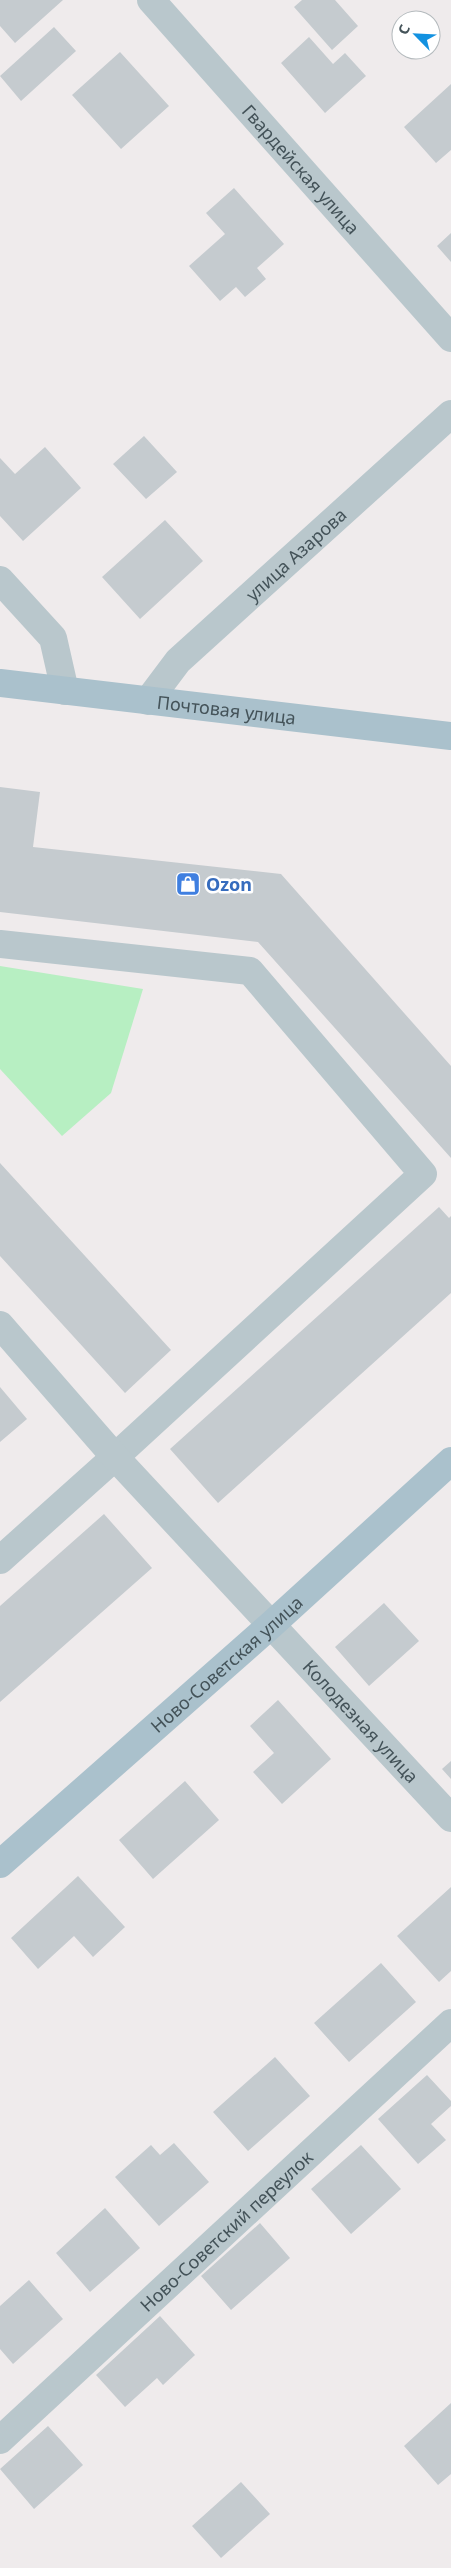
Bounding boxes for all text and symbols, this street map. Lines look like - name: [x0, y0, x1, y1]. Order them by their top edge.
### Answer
- north arrow: [391, 10, 441, 60]
- text: С: [393, 22, 414, 37]
- street label: Гвардейская улица: [237, 99, 365, 239]
- street label: улица Азарова: [240, 503, 351, 606]
- street label: Почтовая улица: [156, 690, 297, 730]
- shop icon: Ozon: [175, 871, 201, 897]
- place label: Ozon: [206, 872, 252, 896]
- street label: Ново-Советская улица: [145, 1590, 307, 1738]
- street label: Колодезная улица: [298, 1655, 424, 1788]
- street label: Ново-Советский переулок: [135, 2145, 318, 2317]

